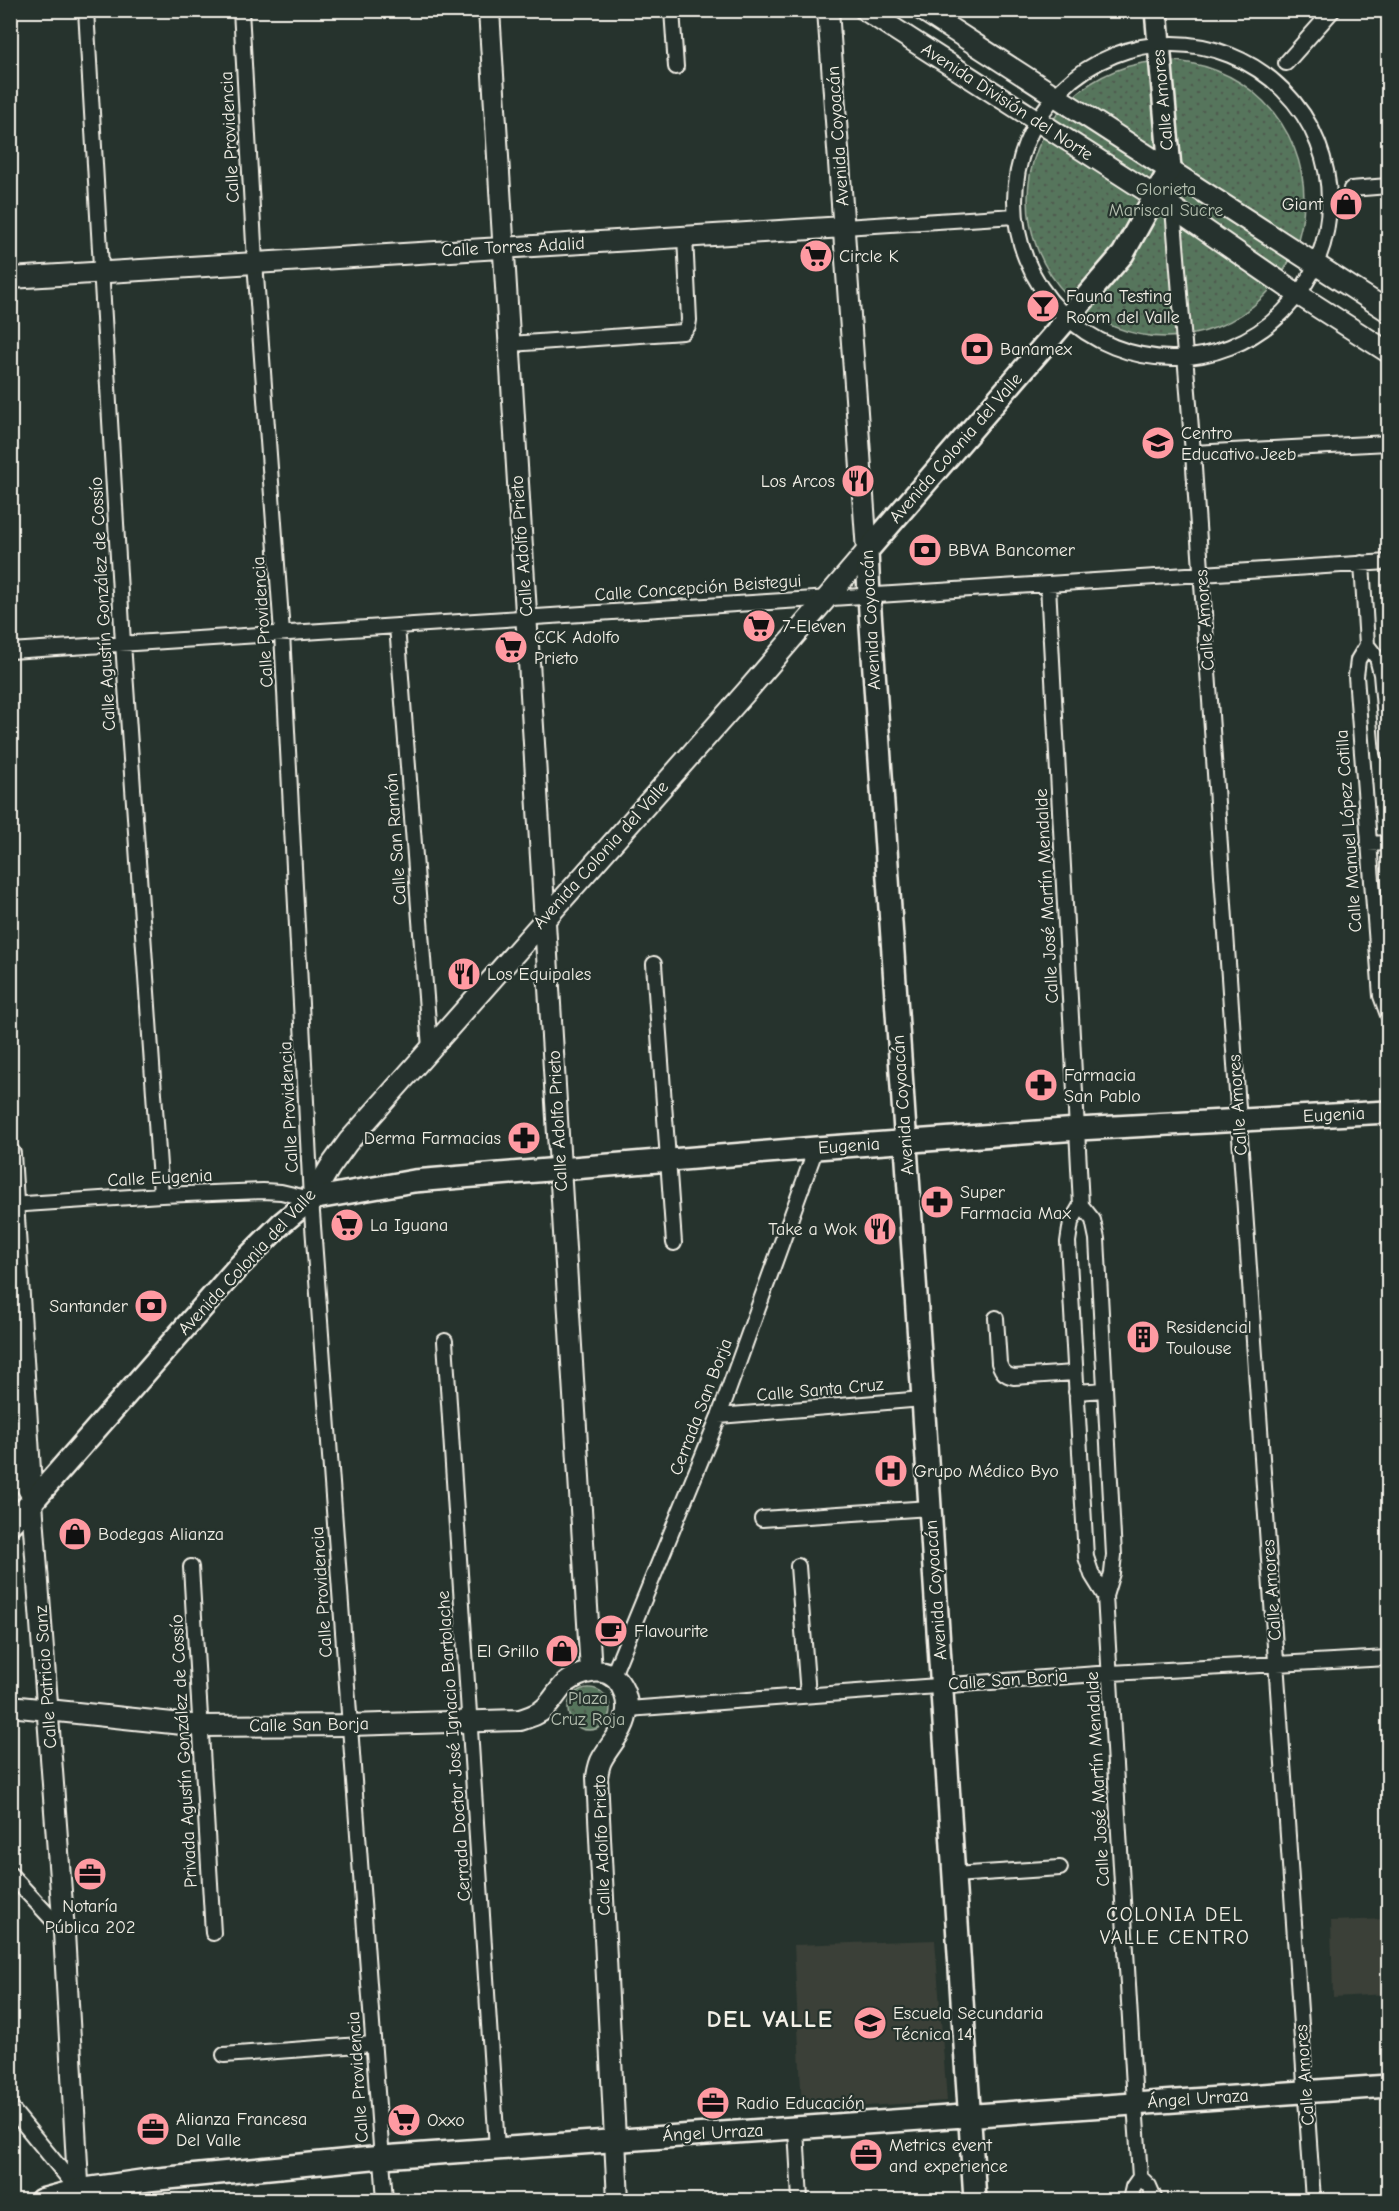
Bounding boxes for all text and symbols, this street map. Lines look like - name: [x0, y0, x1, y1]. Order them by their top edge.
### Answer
- street label: Avenida División del Norte: [917, 39, 1097, 165]
- street label: Calle Amores: [1148, 49, 1178, 151]
- street label: Avenida Coyoacán: [823, 65, 853, 207]
- street label: Calle Providencia: [216, 71, 244, 203]
- park label: Glorieta Mariscal Sucre: [1109, 179, 1223, 221]
- shop icon: Giant: [1328, 186, 1364, 222]
- place label: Giant: [1282, 194, 1324, 215]
- street label: Calle Torres Adalid: [441, 233, 585, 261]
- supermarket icon: Circle K: [798, 238, 834, 274]
- place label: Circle K: [839, 246, 898, 267]
- place label: Fauna Testing Room del Valle: [1066, 286, 1180, 328]
- bar icon: Fauna Testing Room del Valle: [1025, 288, 1061, 324]
- bank icon: Banamex: [959, 331, 995, 367]
- place label: Banamex: [1000, 339, 1073, 360]
- street label: Avenida Colonia del Valle: [885, 369, 1027, 527]
- place label: Centro Educativo Jeeb: [1181, 423, 1296, 465]
- school or university icon: Centro Educativo Jeeb: [1140, 425, 1176, 461]
- restaurant icon: Los Arcos: [840, 463, 876, 499]
- place label: Los Arcos: [761, 471, 835, 492]
- street label: Calle Adolfo Prieto: [507, 475, 537, 617]
- street label: Calle Agustín González de Cossío: [86, 476, 120, 732]
- bank icon: BBVA Bancomer: [907, 532, 943, 568]
- place label: BBVA Bancomer: [948, 540, 1076, 561]
- street label: Avenida Coyoacán: [857, 549, 885, 691]
- street label: Calle Providencia: [248, 556, 278, 688]
- street label: Calle Amores: [1191, 569, 1219, 671]
- street label: Calle Concepción Beistegui: [594, 570, 802, 606]
- supermarket icon: 7-Eleven: [741, 608, 777, 644]
- place label: 7-Eleven: [782, 616, 846, 637]
- place label: CCK Adolfo Prieto: [534, 627, 620, 669]
- supermarket icon: CCK Adolfo Prieto: [493, 629, 529, 665]
- street label: Calle Manuel López Cotilla: [1331, 729, 1367, 933]
- street label: Calle San Ramón: [381, 772, 411, 906]
- street label: Avenida Colonia del Valle: [529, 777, 673, 933]
- street label: Calle José Martín Mendalde: [1031, 788, 1063, 1004]
- restaurant icon: Los Equipales: [446, 956, 482, 992]
- place label: Los Equipales: [487, 964, 591, 985]
- street label: Avenida Coyoacán: [888, 1034, 918, 1176]
- street label: Calle Providencia: [275, 1041, 303, 1173]
- street label: Calle Adolfo Prieto: [544, 1050, 572, 1192]
- street label: Calle Amores: [1224, 1054, 1252, 1156]
- place label: Farmacia San Pablo: [1064, 1065, 1141, 1107]
- pharmacy icon: Farmacia San Pablo: [1023, 1067, 1059, 1103]
- street label: Eugenia: [1303, 1103, 1365, 1127]
- pharmacy icon: Derma Farmacias: [506, 1120, 542, 1156]
- place label: Derma Farmacias: [364, 1128, 501, 1149]
- street label: Eugenia: [817, 1133, 881, 1159]
- street label: Calle Eugenia: [107, 1165, 213, 1191]
- place label: Super Farmacia Max: [960, 1182, 1071, 1224]
- pharmacy icon: Super Farmacia Max: [919, 1184, 955, 1220]
- street label: Avenida Colonia del Valle: [174, 1185, 320, 1339]
- supermarket icon: La Iguana: [329, 1207, 365, 1243]
- restaurant icon: Take a Wok: [862, 1211, 898, 1247]
- place label: La Iguana: [370, 1215, 448, 1236]
- place label: Take a Wok: [768, 1219, 857, 1240]
- bank icon: Santander: [133, 1288, 169, 1324]
- place label: Santander: [49, 1296, 129, 1317]
- place label: Residencial Toulouse: [1166, 1317, 1252, 1359]
- building icon: Residencial Toulouse: [1125, 1319, 1161, 1355]
- street label: Cerrada San Borja: [665, 1336, 737, 1478]
- street label: Calle Santa Cruz: [756, 1374, 885, 1406]
- hospital icon: Grupo Médico Byo: [873, 1453, 909, 1489]
- place label: Grupo Médico Byo: [914, 1461, 1059, 1482]
- shop icon: Bodegas Alianza: [57, 1516, 93, 1552]
- street label: Avenida Coyoacán: [921, 1519, 951, 1661]
- place label: Bodegas Alianza: [98, 1524, 224, 1545]
- street label: Calle Providencia: [307, 1526, 337, 1658]
- street label: Calle Amores: [1258, 1539, 1286, 1641]
- street label: Cerrada Doctor José Ignacio Bartolache: [433, 1590, 475, 1902]
- street label: Calle Patricio Sanz: [31, 1604, 61, 1749]
- cafe icon: Flavourite: [593, 1613, 629, 1649]
- street label: Privada Agustín González de Cossío: [166, 1614, 202, 1888]
- place label: Flavourite: [634, 1621, 708, 1642]
- shop icon: El Grillo: [544, 1633, 580, 1669]
- place label: El Grillo: [477, 1641, 539, 1662]
- street label: Calle San Borja: [948, 1665, 1068, 1695]
- street label: Calle José Martín Mendalde: [1082, 1671, 1114, 1887]
- park label: Plaza Cruz Roja: [551, 1688, 625, 1730]
- street label: Calle San Borja: [249, 1713, 369, 1737]
- street label: Calle Adolfo Prieto: [589, 1774, 615, 1916]
- office icon: Notaría Pública 202: [72, 1856, 108, 1892]
- place label: Notaría Pública 202: [45, 1896, 135, 1938]
- district label: COLONIA DEL VALLE CENTRO: [1100, 1903, 1250, 1949]
- place label: Escuela Secundaria Técnica 14: [893, 2003, 1044, 2045]
- district label: DEL VALLE: [707, 2005, 833, 2033]
- school or university icon: Escuela Secundaria Técnica 14: [852, 2005, 888, 2041]
- street label: Calle Providencia: [343, 2011, 373, 2143]
- street label: Calle Amores: [1291, 2024, 1319, 2126]
- street label: Ángel Urraza: [1147, 2084, 1249, 2113]
- office icon: Radio Educación: [695, 2085, 731, 2121]
- place label: Radio Educación: [736, 2093, 865, 2114]
- supermarket icon: Oxxo: [386, 2102, 422, 2138]
- place label: Alianza Francesa Del Valle: [176, 2109, 307, 2151]
- place label: Oxxo: [427, 2110, 465, 2131]
- office icon: Alianza Francesa Del Valle: [135, 2111, 171, 2147]
- street label: Ángel Urraza: [662, 2119, 764, 2146]
- place label: Metrics event and experience: [889, 2135, 1008, 2177]
- office icon: Metrics event and experience: [848, 2137, 884, 2173]

